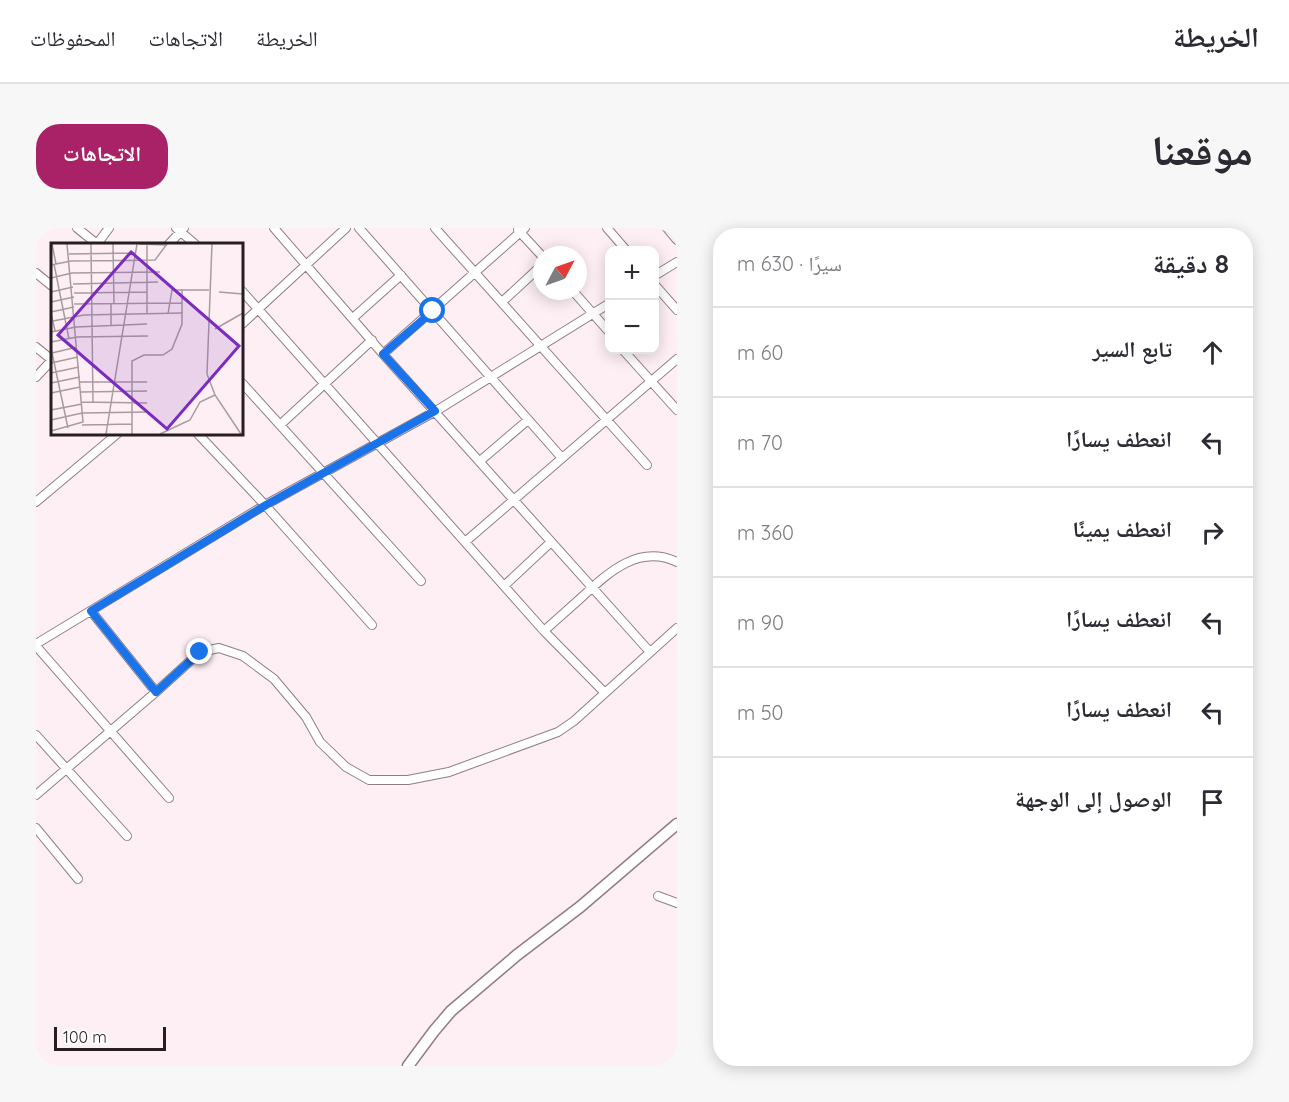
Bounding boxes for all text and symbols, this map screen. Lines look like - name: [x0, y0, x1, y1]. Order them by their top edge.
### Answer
- text: الخريطة: [1173, 19, 1259, 54]
- text: المحفوظات: [30, 25, 115, 51]
- text: الاتجاهات: [148, 25, 223, 51]
- text: الخريطة: [256, 25, 318, 51]
- text: موقعنا: [1152, 123, 1253, 176]
- button: الاتجاهات: [36, 124, 168, 189]
- inset map: [51, 243, 243, 435]
- north arrow: [533, 246, 587, 300]
- map controls: [605, 246, 659, 354]
- button: +: [605, 246, 659, 300]
- text: 8 دقيقة: [1153, 247, 1229, 280]
- text: سيرًا · 630 m: [737, 251, 842, 276]
- route start: [419, 297, 445, 323]
- button: −: [605, 300, 659, 354]
- text: تابع السير: [1092, 335, 1172, 363]
- icon: ahead: [1196, 336, 1229, 369]
- text: 60 m: [737, 340, 783, 365]
- text: انعطف يسارًا: [1066, 425, 1172, 453]
- icon: left: [1196, 426, 1229, 459]
- text: 70 m: [737, 430, 783, 455]
- text: انعطف يمينًا: [1073, 515, 1172, 543]
- icon: right: [1196, 516, 1229, 549]
- text: 360 m: [737, 520, 794, 545]
- text: انعطف يسارًا: [1066, 605, 1172, 633]
- icon: left: [1196, 606, 1229, 639]
- text: 90 m: [737, 610, 784, 635]
- route end: [186, 638, 212, 664]
- text: انعطف يسارًا: [1066, 695, 1172, 723]
- icon: left: [1196, 696, 1229, 729]
- text: 50 m: [737, 700, 784, 725]
- text: الوصول إلى الوجهة: [1015, 785, 1172, 813]
- icon: arrive: [1196, 786, 1229, 819]
- scale bar: [54, 1024, 166, 1052]
- text: 100 m: [63, 1027, 107, 1047]

